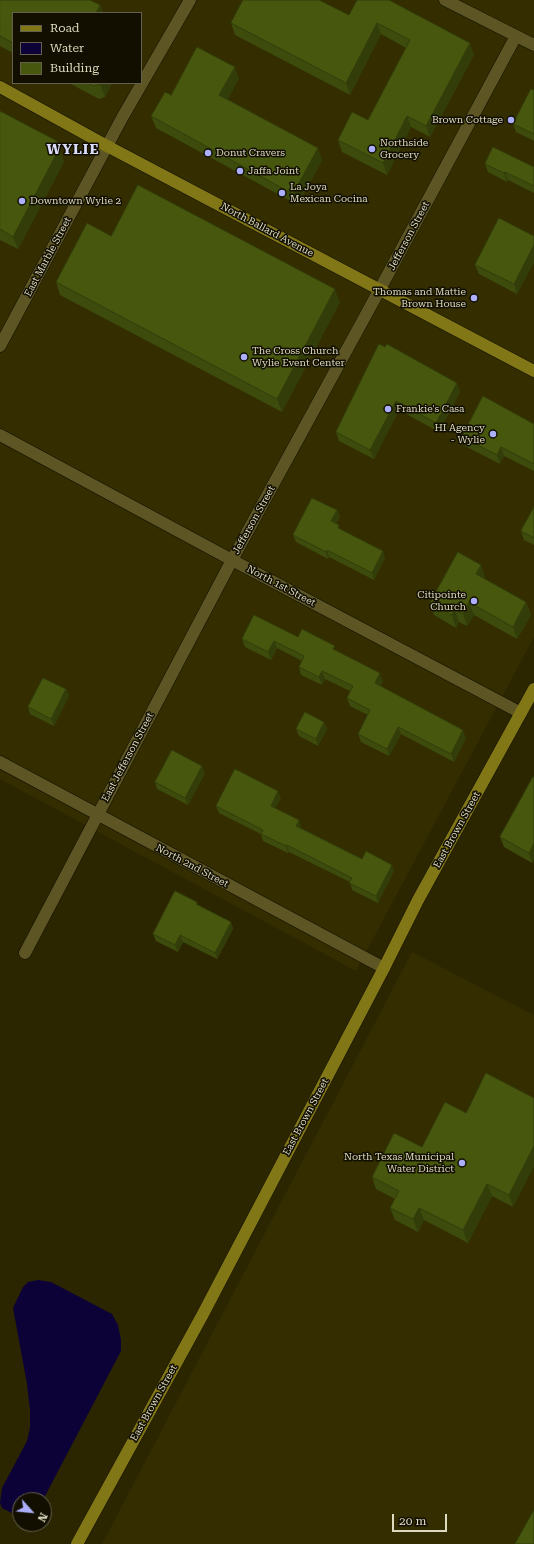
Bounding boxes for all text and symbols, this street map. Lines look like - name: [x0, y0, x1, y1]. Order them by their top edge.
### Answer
- legend: [12, 12, 142, 84]
- text: Road: [50, 21, 79, 35]
- text: Water: [50, 41, 84, 55]
- text: Building: [50, 61, 99, 75]
- place label: Brown Cottage: [432, 114, 503, 126]
- marker: Brown Cottage: [506, 115, 516, 125]
- place label: Northside Grocery: [380, 137, 428, 160]
- district label: WYLIE: [47, 142, 99, 158]
- marker: Northside Grocery: [367, 144, 377, 154]
- place label: Donut Cravers: [216, 147, 285, 159]
- marker: Donut Cravers: [203, 148, 213, 158]
- place label: Jaffa Joint: [248, 165, 299, 177]
- marker: Jaffa Joint: [235, 166, 245, 176]
- place label: La Joya Mexican Cocina: [290, 181, 368, 204]
- marker: La Joya Mexican Cocina: [277, 188, 287, 198]
- place label: Downtown Wylie 2: [30, 195, 121, 207]
- marker: Downtown Wylie 2: [17, 196, 27, 206]
- street label: North Ballard Avenue: [218, 200, 316, 260]
- street label: Jefferson Street: [386, 200, 432, 272]
- street label: East Marble Street: [22, 215, 74, 299]
- place label: Thomas and Mattie Brown House: [373, 286, 466, 310]
- marker: Thomas and Mattie Brown House: [469, 293, 479, 303]
- place label: The Cross Church Wylie Event Center: [252, 345, 345, 368]
- marker: The Cross Church Wylie Event Center: [239, 352, 249, 362]
- place label: Frankie's Casa: [396, 403, 464, 415]
- marker: Frankie's Casa: [383, 404, 393, 414]
- place label: HI Agency - Wylie: [434, 422, 485, 446]
- marker: HI Agency - Wylie: [488, 429, 498, 439]
- street label: Jefferson Street: [230, 484, 278, 556]
- street label: North 1st Street: [244, 563, 318, 609]
- place label: Citipointe Church: [417, 589, 466, 612]
- marker: Citipointe Church: [469, 596, 479, 606]
- street label: East Jefferson Street: [99, 710, 157, 804]
- street label: East Brown Street: [431, 790, 483, 870]
- street label: North 2nd Street: [154, 842, 230, 890]
- street label: East Brown Street: [281, 1076, 331, 1158]
- place label: North Texas Municipal Water District: [344, 1151, 454, 1174]
- marker: North Texas Municipal Water District: [457, 1158, 467, 1168]
- street label: East Brown Street: [128, 1363, 180, 1443]
- north arrow: [12, 1492, 52, 1532]
- scale bar: [394, 1506, 449, 1532]
- text: N: [35, 1510, 50, 1524]
- text: 20 m: [399, 1514, 426, 1528]

